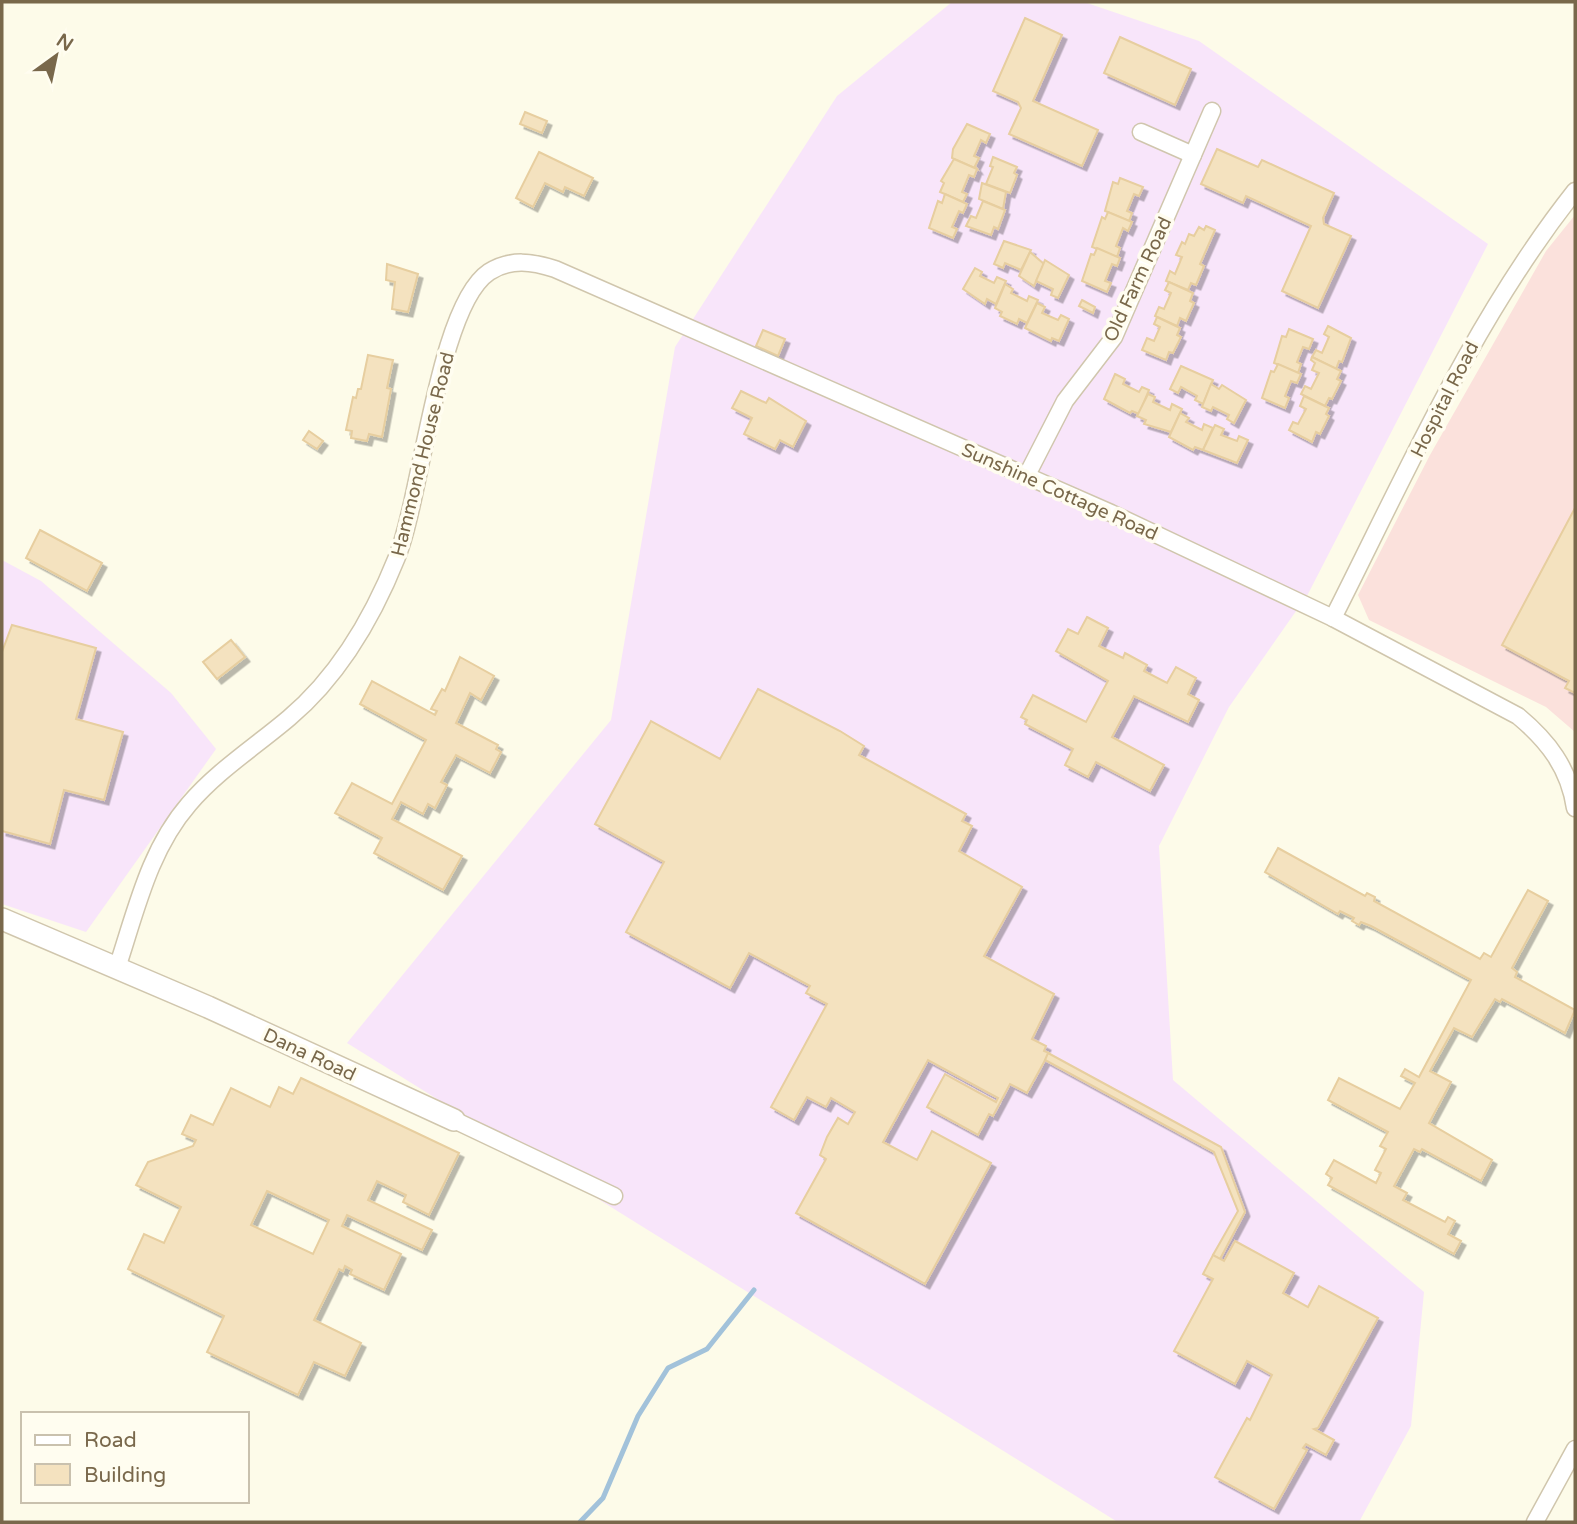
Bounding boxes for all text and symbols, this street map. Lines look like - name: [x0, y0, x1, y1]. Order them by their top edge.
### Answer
- north arrow: [21, 21, 91, 91]
- text: N: [52, 29, 77, 56]
- street label: Old Farm Road: [1099, 214, 1176, 345]
- street label: Hospital Road: [1406, 338, 1483, 461]
- street label: Hammond House Road: [387, 350, 459, 559]
- street label: Sunshine Cottage Road: [958, 439, 1161, 545]
- street label: Dana Road: [260, 1024, 359, 1086]
- legend: [21, 1412, 248, 1503]
- text: Road: [84, 1428, 137, 1453]
- text: Building: [84, 1463, 166, 1488]

